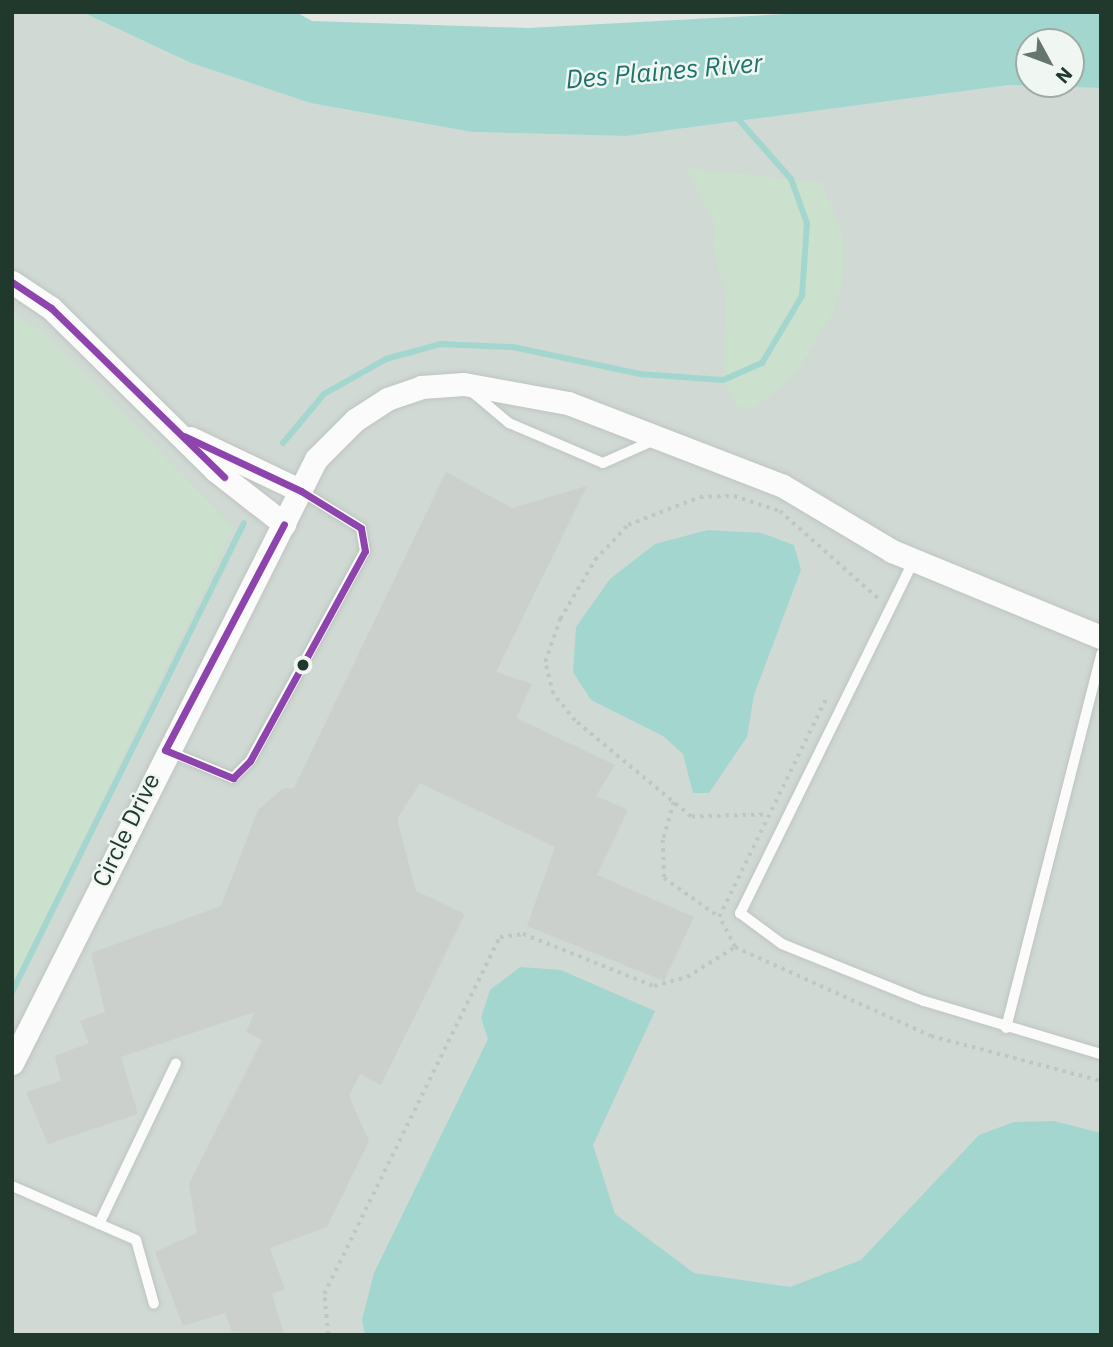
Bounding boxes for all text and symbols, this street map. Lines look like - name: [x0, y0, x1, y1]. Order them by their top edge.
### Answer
- north arrow: [1015, 28, 1085, 98]
- water label: Des Plaines River: [564, 47, 764, 95]
- text: N: [1051, 62, 1078, 89]
- unlabelled marker: [296, 658, 310, 672]
- street label: Circle Drive: [86, 769, 166, 891]

